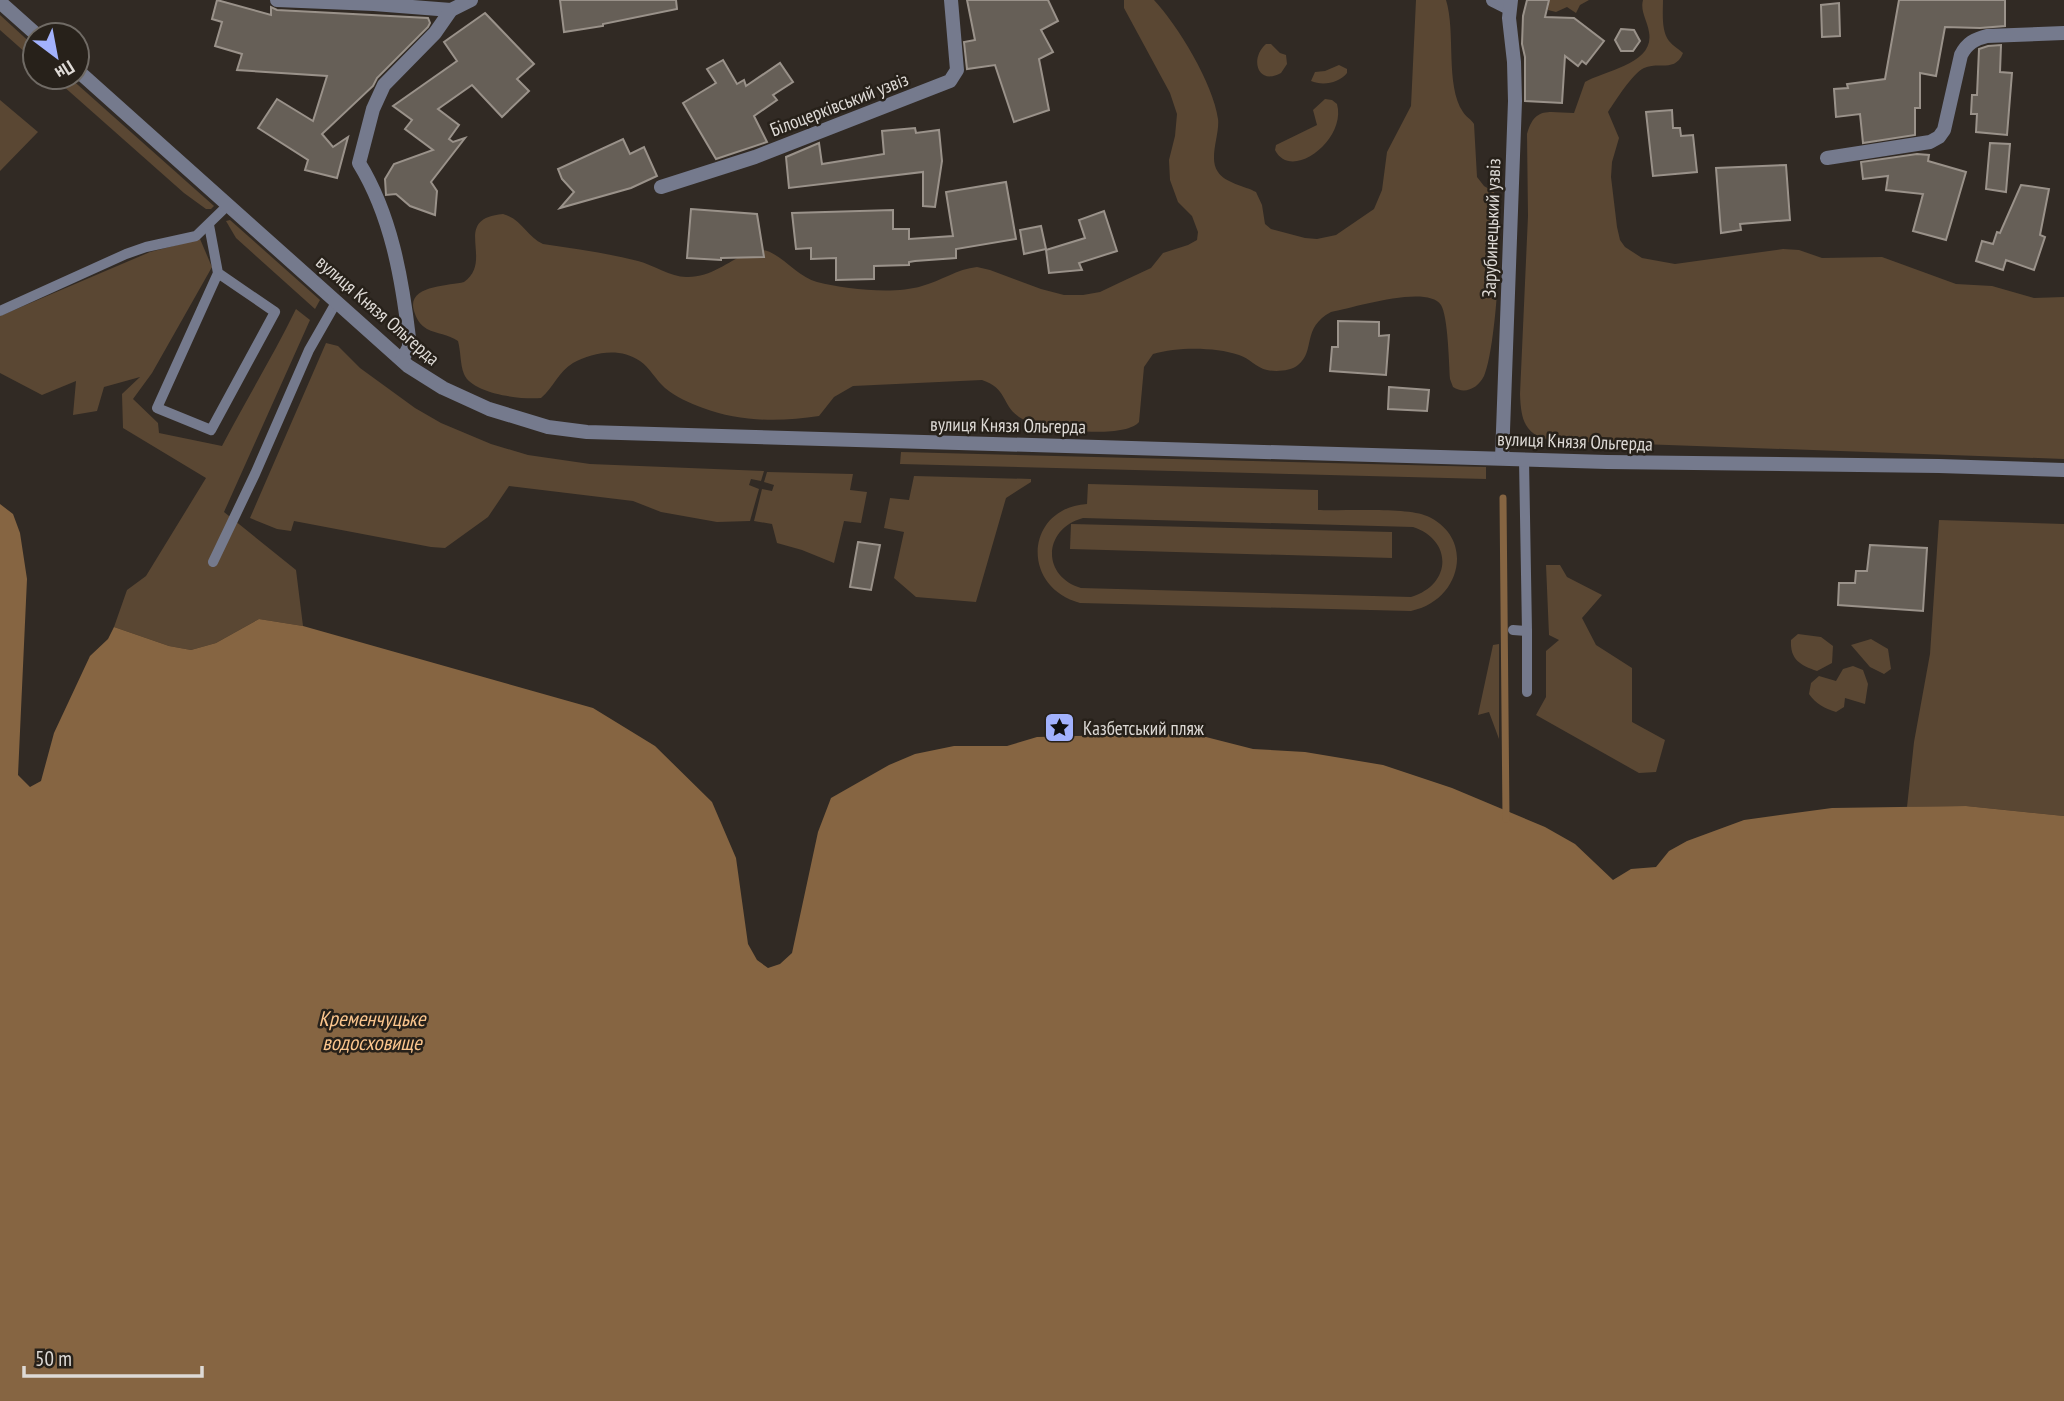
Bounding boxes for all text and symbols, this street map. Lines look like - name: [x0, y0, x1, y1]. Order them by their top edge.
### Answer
- north arrow: [21, 21, 91, 91]
- text: Пн: [51, 55, 79, 85]
- street label: Білоцерківський узвіз: [766, 67, 912, 141]
- street label: Зарубинецький узвіз: [1477, 158, 1505, 298]
- street label: вулиця Князя Ольгерда: [311, 250, 445, 370]
- street label: вулиця Князя Ольгерда: [930, 412, 1086, 438]
- street label: вулиця Князя Ольгерда: [1497, 426, 1653, 456]
- place icon: Казбетський пляж: [1043, 711, 1077, 745]
- place label: Казбетський пляж: [1083, 716, 1205, 740]
- water label: Кременчуцьке водосховище: [319, 1005, 427, 1056]
- scale bar: [24, 1334, 203, 1378]
- text: 50 m: [35, 1345, 72, 1372]

